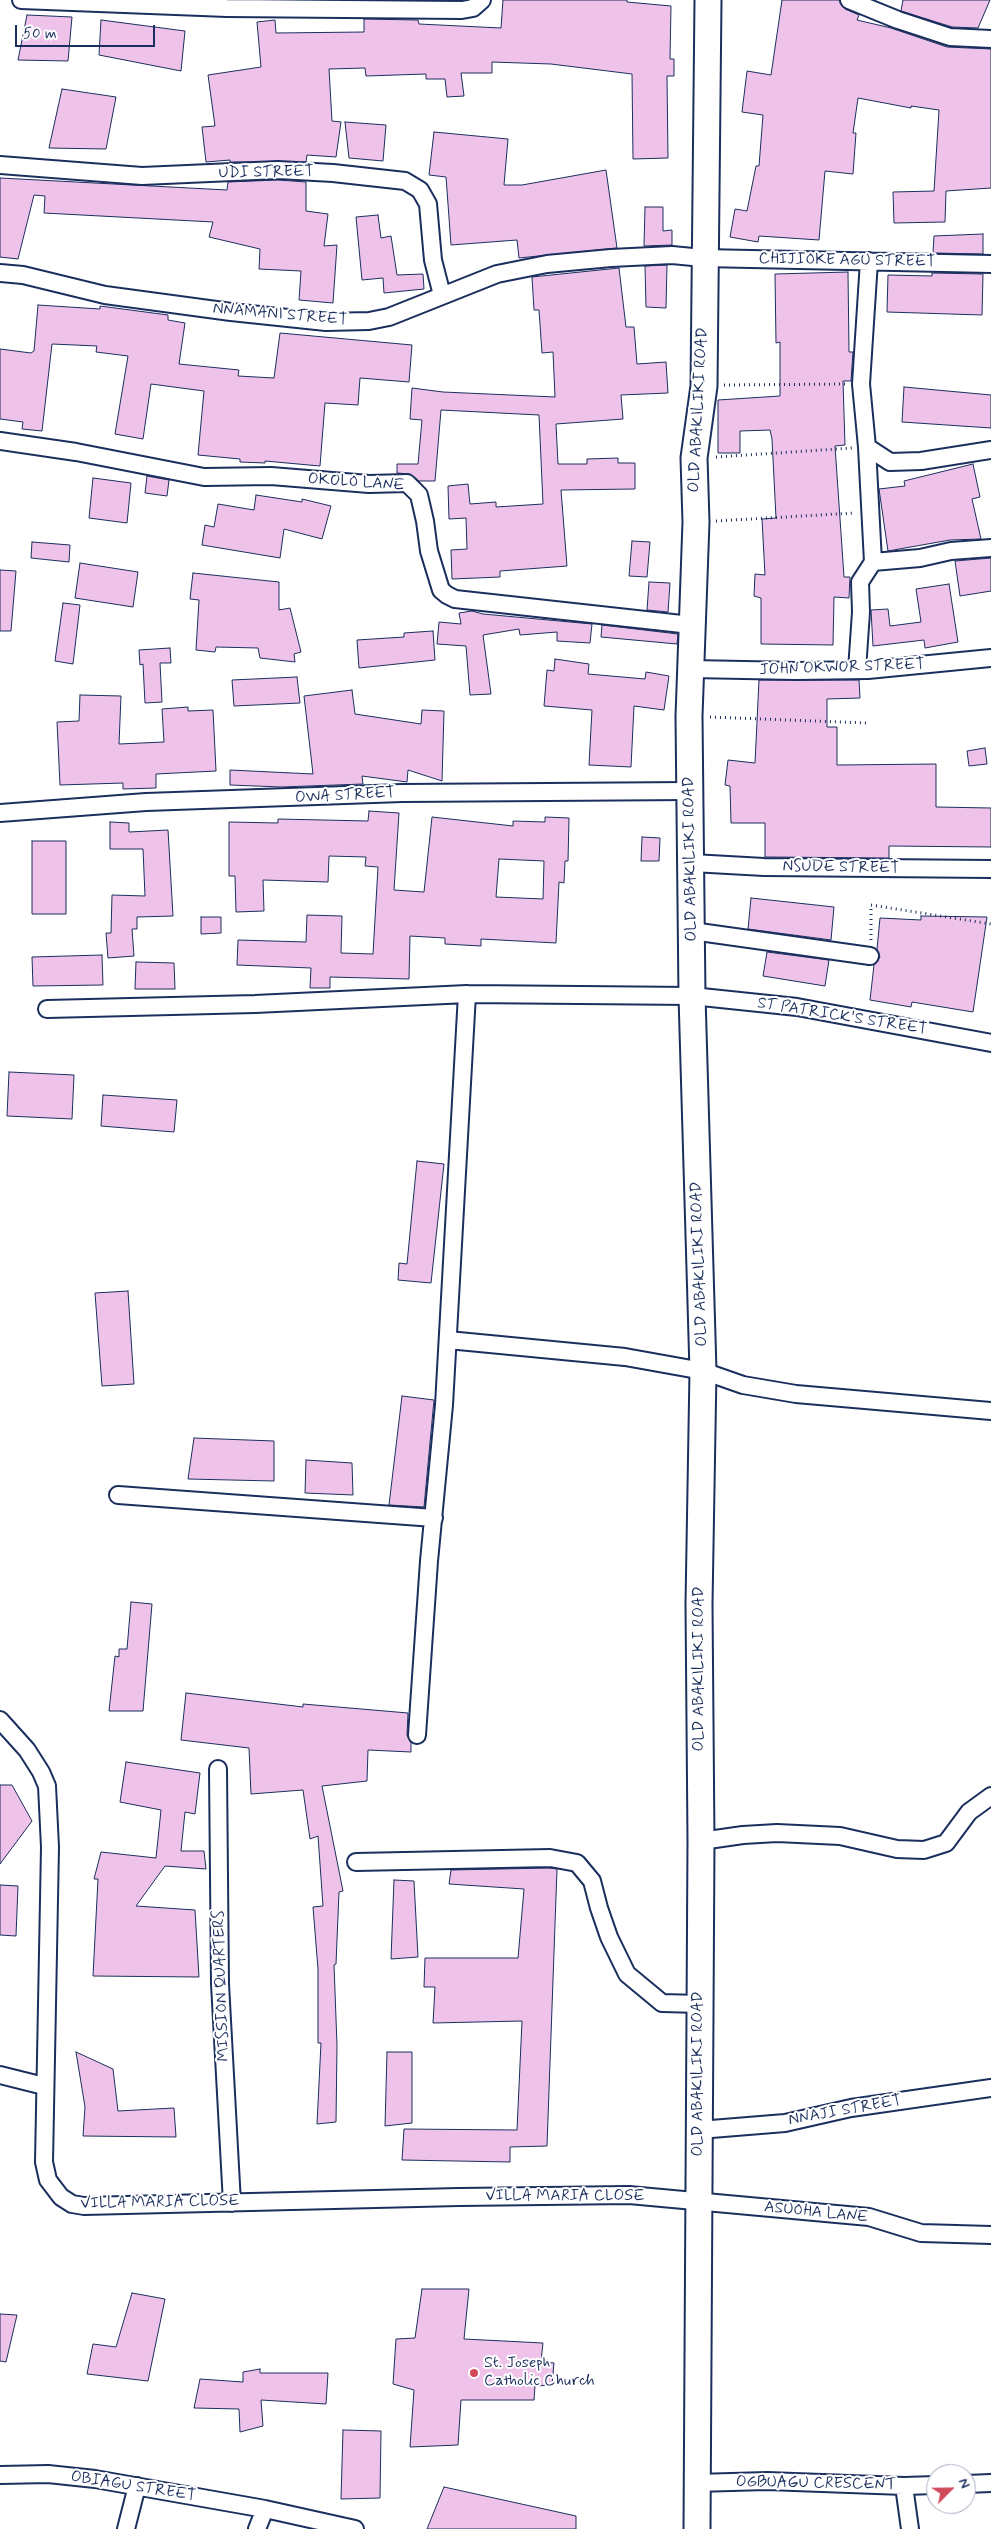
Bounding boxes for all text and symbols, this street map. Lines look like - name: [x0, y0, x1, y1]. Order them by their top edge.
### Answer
- scale bar: [18, 15, 158, 47]
- text: 50 m: [23, 24, 57, 44]
- street label: UDI STREET: [218, 163, 314, 183]
- street label: CHIJIOKE AGU STREET: [758, 250, 936, 272]
- street label: NNAMANI STREET: [212, 300, 348, 330]
- street label: OLD ABAKILIKI ROAD: [685, 327, 713, 493]
- street label: OKOLO LANE: [307, 470, 405, 496]
- street label: JOHN OKWOR STREET: [759, 656, 925, 680]
- street label: OLD ABAKILIKI ROAD: [680, 776, 702, 942]
- street label: OWA STREET: [295, 784, 395, 808]
- street label: NSUDE STREET: [782, 857, 900, 879]
- street label: ST PATRICK'S STREET: [756, 994, 928, 1040]
- street label: OLD ABAKILIKI ROAD: [688, 1181, 712, 1347]
- street label: OLD ABAKILIKI ROAD: [690, 1586, 710, 1752]
- street label: MISSION QUARTERS: [210, 1910, 234, 2062]
- street label: OLD ABAKILIKI ROAD: [689, 1991, 709, 2157]
- street label: NNAJI STREET: [787, 2092, 903, 2130]
- street label: VILLA MARIA CLOSE: [485, 2187, 645, 2207]
- street label: VILLA MARIA CLOSE: [80, 2192, 240, 2214]
- street label: ASUOHA LANE: [763, 2198, 869, 2228]
- place label: St. Joseph Catholic Church: [484, 2354, 595, 2392]
- marker: St. Joseph Catholic Church: [468, 2367, 480, 2379]
- north arrow: [926, 2464, 976, 2514]
- street label: OBIAGU STREET: [69, 2468, 197, 2506]
- street label: OGBUAGU CRESCENT: [736, 2473, 896, 2495]
- text: N: [954, 2476, 974, 2491]

